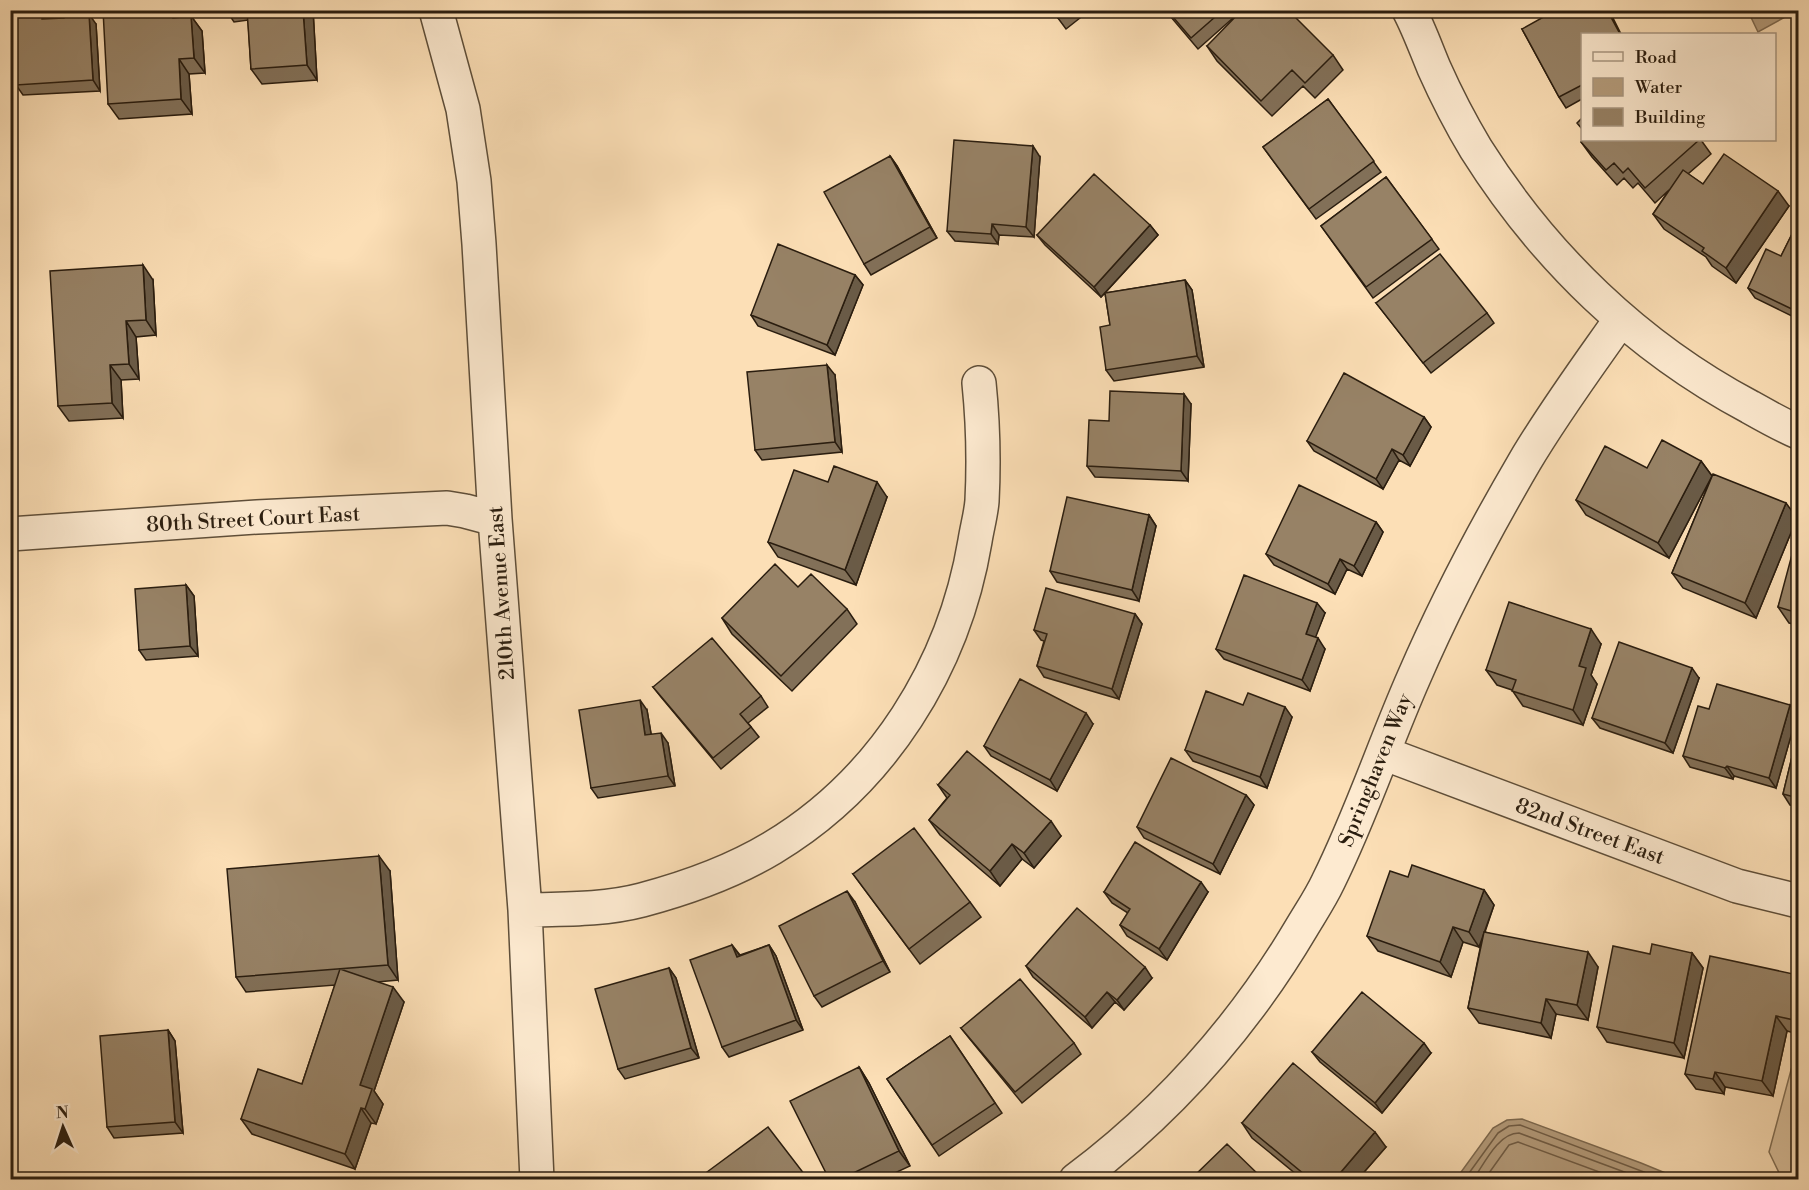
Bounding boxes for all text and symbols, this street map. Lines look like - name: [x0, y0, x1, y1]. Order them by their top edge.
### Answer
- legend: [1581, 33, 1776, 141]
- text: Road: [1635, 46, 1678, 69]
- text: Water: [1634, 76, 1683, 99]
- text: Building: [1634, 106, 1706, 129]
- street label: 80th Street Court East: [145, 501, 361, 539]
- street label: 210th Avenue East: [483, 504, 521, 681]
- street label: Springhaven Way: [1333, 689, 1419, 851]
- street label: 82nd Street East: [1511, 793, 1668, 871]
- north arrow: [33, 1097, 93, 1157]
- text: N: [55, 1103, 69, 1123]

